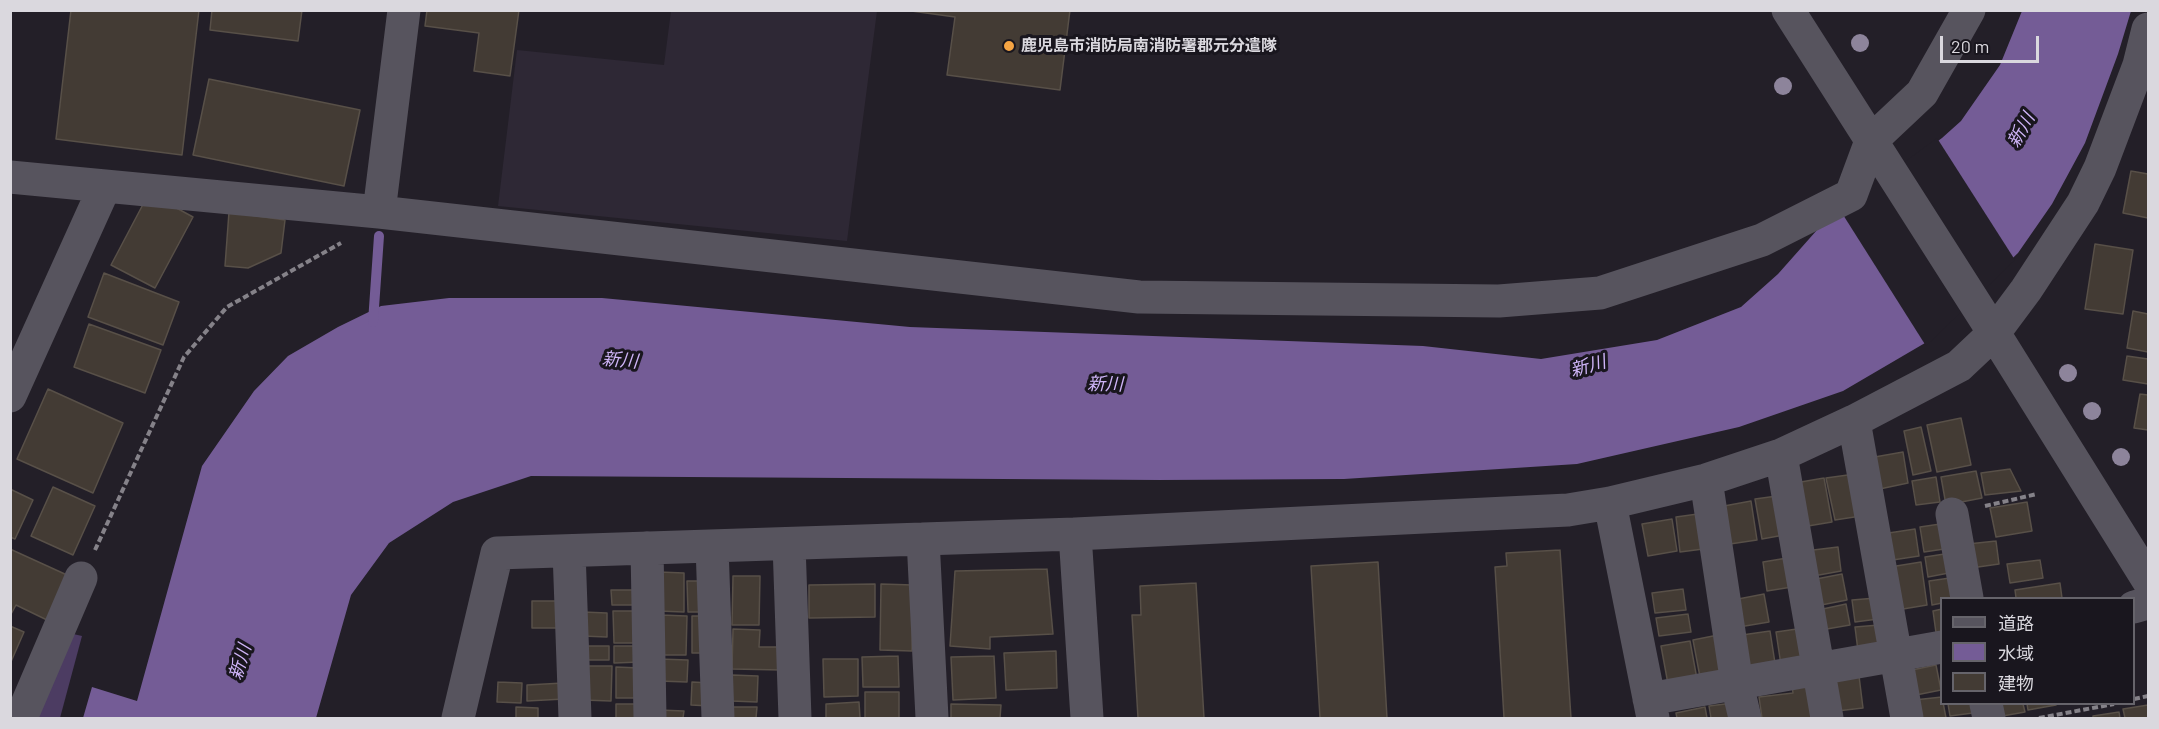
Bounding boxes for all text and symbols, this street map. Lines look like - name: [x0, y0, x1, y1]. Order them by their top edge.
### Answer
- scale bar: [1943, 24, 2042, 62]
- text: 20 m: [1951, 35, 1989, 57]
- place label: 鹿児島市消防局南消防署郡元分遣隊: [1021, 36, 1277, 56]
- marker: 鹿児島市消防局南消防署郡元分遣隊: [1002, 39, 1016, 53]
- water label: 新川: [2003, 109, 2039, 151]
- water label: 新川: [601, 348, 639, 372]
- water label: 新川: [1568, 351, 1608, 381]
- water label: 新川: [1087, 373, 1123, 395]
- legend: [1940, 597, 2135, 705]
- text: 道路: [1998, 612, 2034, 634]
- water label: 新川: [224, 642, 256, 682]
- text: 水域: [1998, 642, 2034, 664]
- text: 建物: [1998, 672, 2034, 694]

